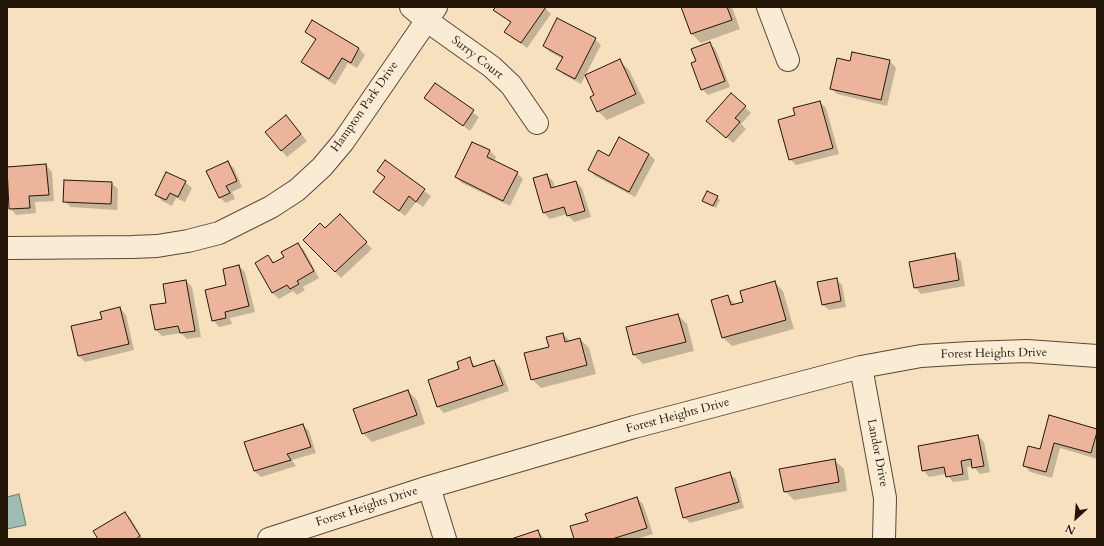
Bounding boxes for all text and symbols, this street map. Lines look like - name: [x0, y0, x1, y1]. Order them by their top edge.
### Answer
- street label: Surry Court: [448, 33, 506, 83]
- street label: Hampton Park Drive: [328, 59, 402, 155]
- street label: Forest Heights Drive: [941, 346, 1047, 362]
- street label: Forest Heights Drive: [625, 395, 731, 437]
- street label: Landor Drive: [863, 418, 891, 488]
- street label: Forest Heights Drive: [314, 484, 420, 530]
- north arrow: [1056, 498, 1096, 538]
- text: N: [1063, 520, 1078, 538]

